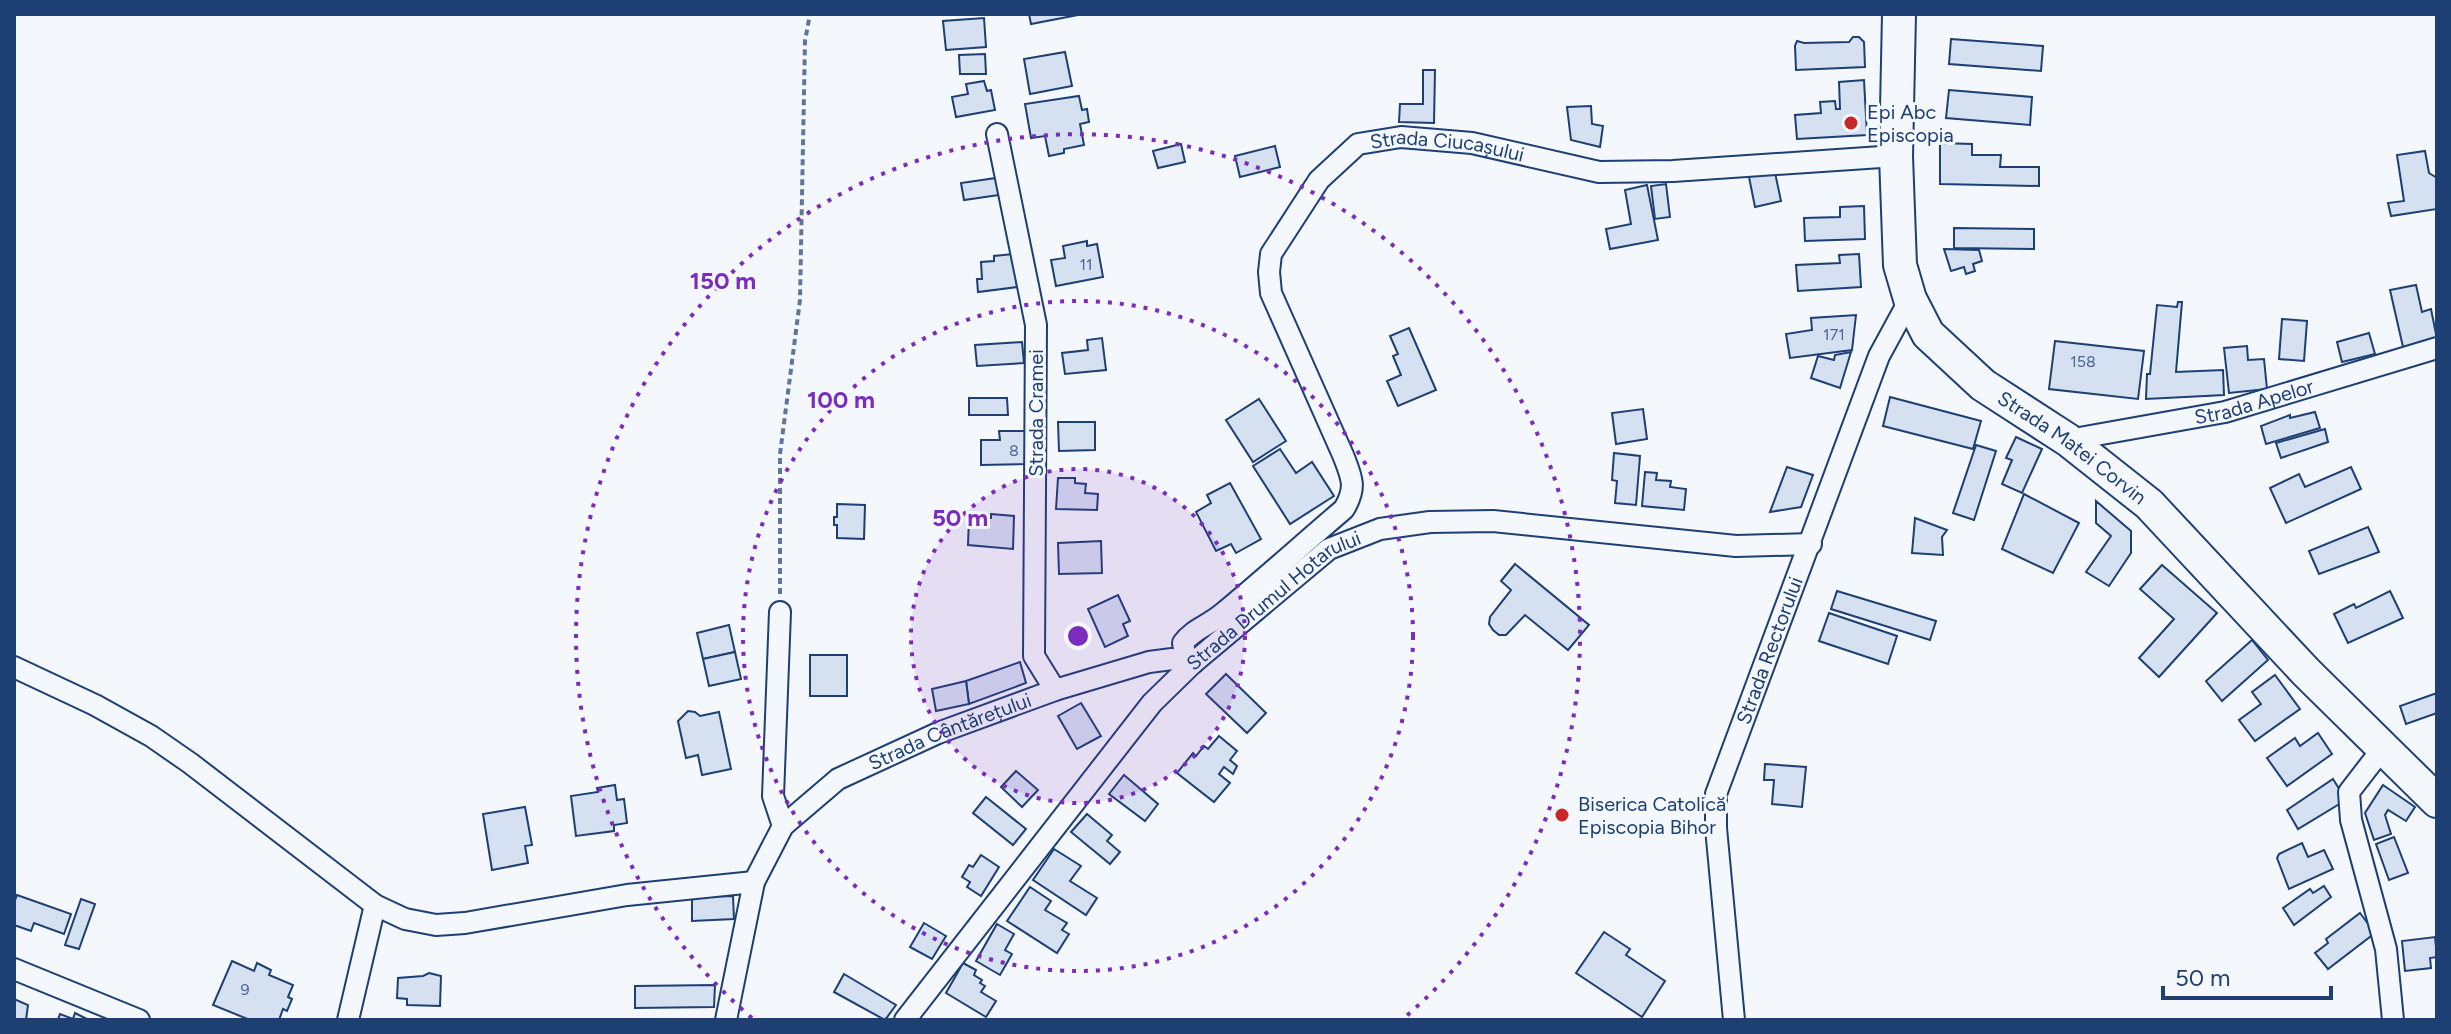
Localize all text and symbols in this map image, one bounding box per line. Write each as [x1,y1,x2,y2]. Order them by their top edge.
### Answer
place label: Epi Abc Episcopia [1867,100,1954,147]
marker: Epi Abc Episcopia [1842,114,1860,132]
street label: Strada Ciucașului [1368,125,1527,167]
house number: 11 [1079,255,1093,274]
text: 150 m [690,266,756,295]
house number: 171 [1823,325,1845,344]
street label: Strada Cramei [1024,349,1048,477]
house number: 158 [2070,352,2096,371]
street label: Strada Apelor [2193,374,2317,429]
text: 100 m [807,385,875,414]
street label: Strada Matei Corvin [1993,386,2151,509]
house number: 8 [1009,441,1019,460]
text: 50 m [932,503,988,532]
street label: Strada Drumul Hotarului [1182,526,1364,675]
street label: Strada Rectorului [1731,574,1808,727]
centre of rings [1064,622,1092,650]
street label: Strada Cântărețului [865,688,1035,775]
place label: Biserica Catolică Episcopia Bihor [1578,792,1726,839]
marker: Biserica Catolică Episcopia Bihor [1553,806,1571,824]
scale bar [2163,950,2331,1000]
text: 50 m [2175,963,2231,992]
house number: 9 [240,980,250,999]

